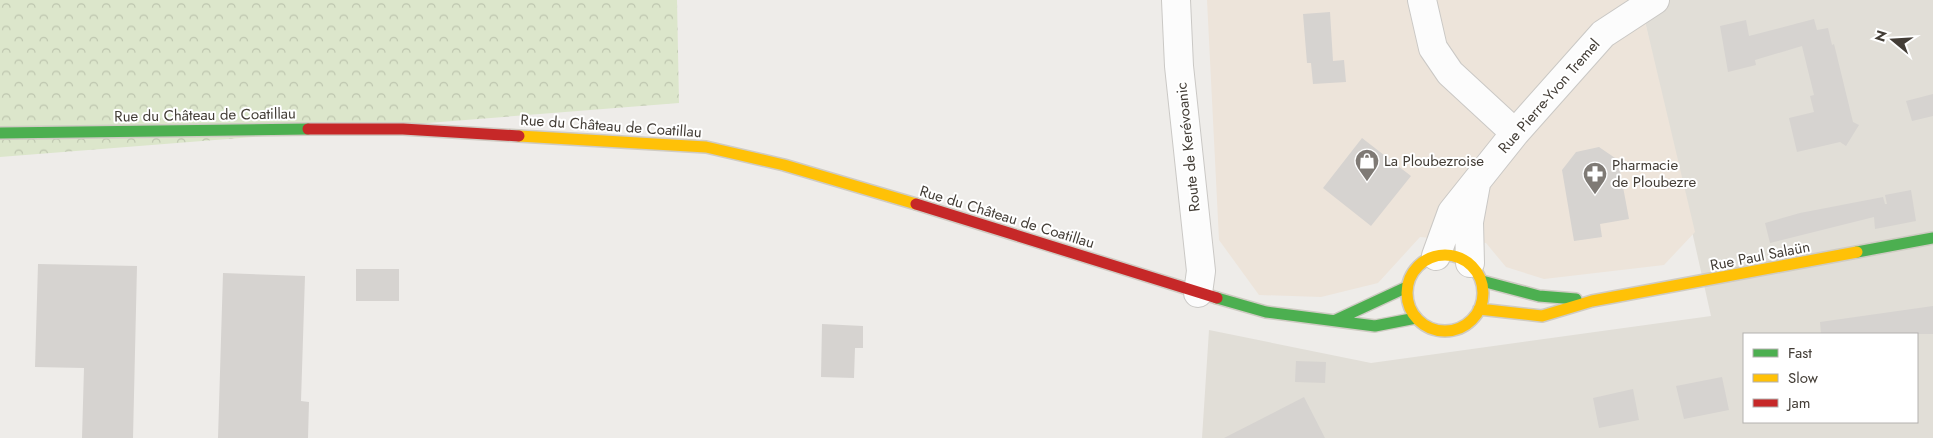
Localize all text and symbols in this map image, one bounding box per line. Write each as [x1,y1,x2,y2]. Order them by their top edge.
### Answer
north arrow [1868,15,1918,65]
text: N [1869,28,1892,44]
street label: Rue Pierre-Yvon Tremel [1493,34,1605,158]
street label: Route de Kerévoanic [1170,81,1206,213]
street label: Rue du Château de Coatillau [114,102,296,128]
street label: Rue du Château de Coatillau [520,109,702,143]
shop icon: La Ploubezroise [1354,148,1380,182]
place label: La Ploubezroise [1384,150,1484,172]
place label: Pharmacie de Ploubezre [1612,154,1696,193]
pharmacy icon: Pharmacie de Ploubezre [1582,161,1608,195]
street label: Rue du Château de Coatillau [917,180,1097,254]
street label: Rue Paul Salaün [1708,236,1812,276]
legend [1743,333,1918,423]
text: Fast [1788,342,1812,364]
text: Slow [1788,367,1819,389]
text: Jam [1786,392,1811,414]

